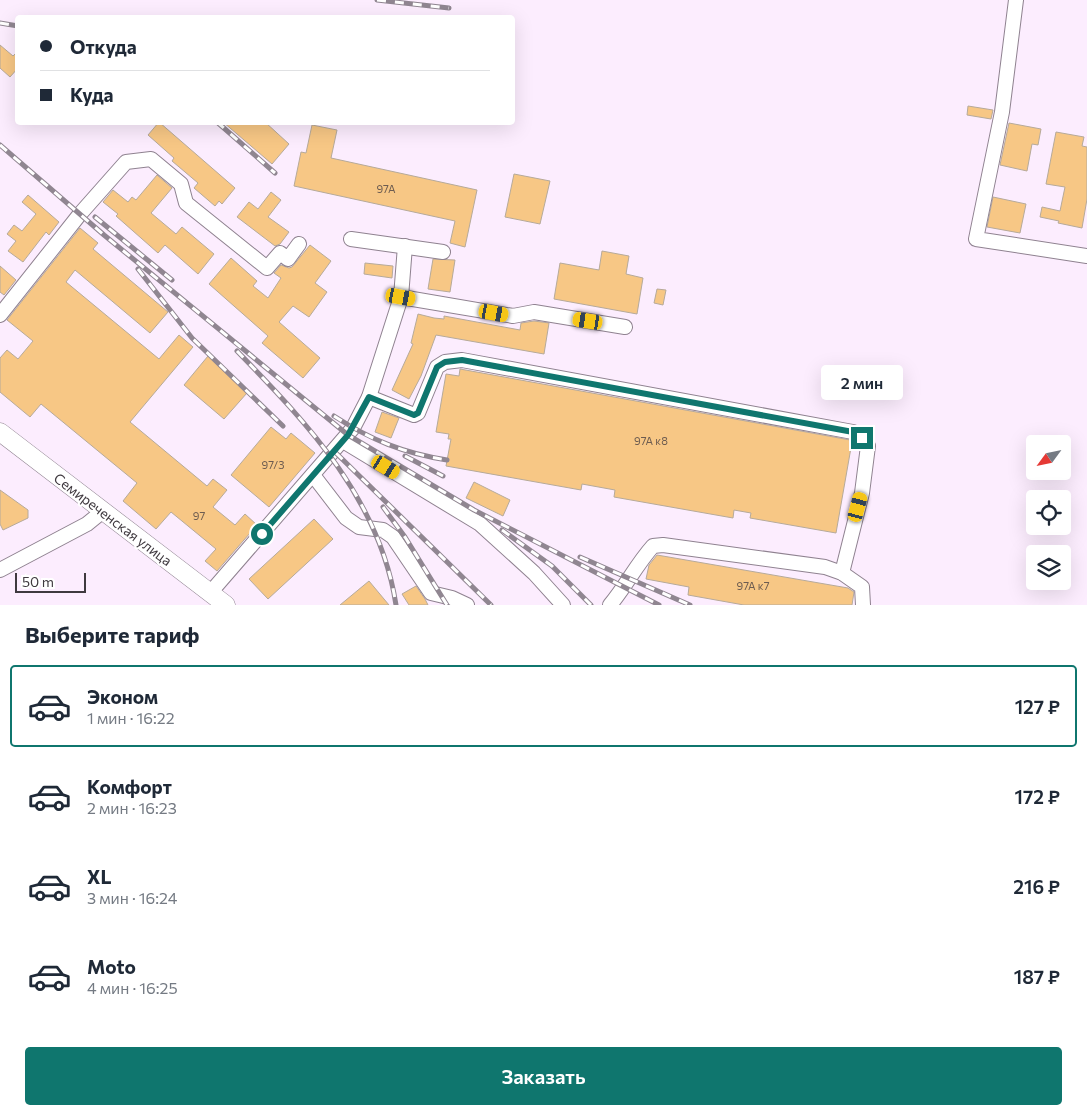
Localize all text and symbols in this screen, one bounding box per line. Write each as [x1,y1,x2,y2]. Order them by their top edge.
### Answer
text: Откуда [70,35,137,58]
text: Куда [70,83,114,106]
house number: 97А [376,182,396,195]
car [384,287,417,307]
car [477,303,510,323]
car [572,311,603,331]
callout: 2 мин [821,366,903,400]
text: 2 мин [841,373,883,392]
route end [851,427,873,449]
house number: 97А к8 [634,434,668,447]
north arrow [1026,435,1071,480]
map controls [1026,435,1071,590]
car [369,453,402,481]
house number: 97/3 [262,458,284,471]
street label: Семиреченская улица [51,469,175,569]
button: locate [1026,490,1071,535]
car [846,491,869,523]
house number: 97 [193,509,205,522]
route start [251,523,273,545]
button: layers [1026,545,1071,590]
scale bar [15,570,86,593]
text: 50 m [22,573,54,590]
house number: 97А к7 [737,579,770,592]
text: Выберите тариф [25,621,199,648]
icon: car [27,684,72,729]
text: Эконом [87,685,158,708]
text: 127 ₽ [1015,695,1060,718]
text: 1 мин · 16:22 [87,708,175,727]
icon: car [27,774,72,819]
text: Комфорт [87,775,172,798]
text: 172 ₽ [1015,785,1060,808]
text: 2 мин · 16:23 [87,798,177,817]
icon: car [27,864,72,909]
text: XL [87,865,112,888]
text: 216 ₽ [1013,875,1060,898]
text: 3 мин · 16:24 [87,888,177,907]
icon: car [27,954,72,999]
text: Moto [87,955,136,978]
text: 187 ₽ [1014,965,1060,988]
text: 4 мин · 16:25 [87,978,178,997]
button: Заказать [25,1047,1062,1105]

